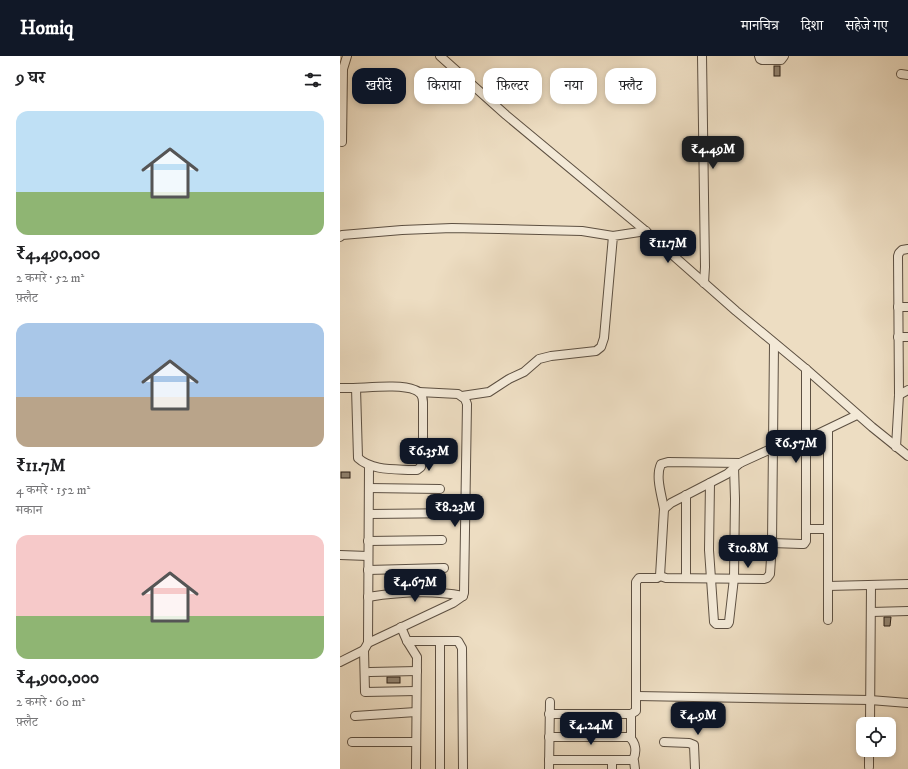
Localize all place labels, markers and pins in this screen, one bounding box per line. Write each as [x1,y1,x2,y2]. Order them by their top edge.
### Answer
pin: ₹4.49M [680,136,746,170]
pin: ₹11.7M [635,230,701,264]
pin: ₹6.57M [763,430,829,464]
pin: ₹6.35M [396,438,462,472]
pin: ₹8.23M [422,494,488,528]
pin: ₹10.8M [715,535,781,569]
pin: ₹4.67M [382,569,448,603]
pin: ₹4.9M [670,702,726,736]
pin: ₹4.24M [558,712,624,746]

